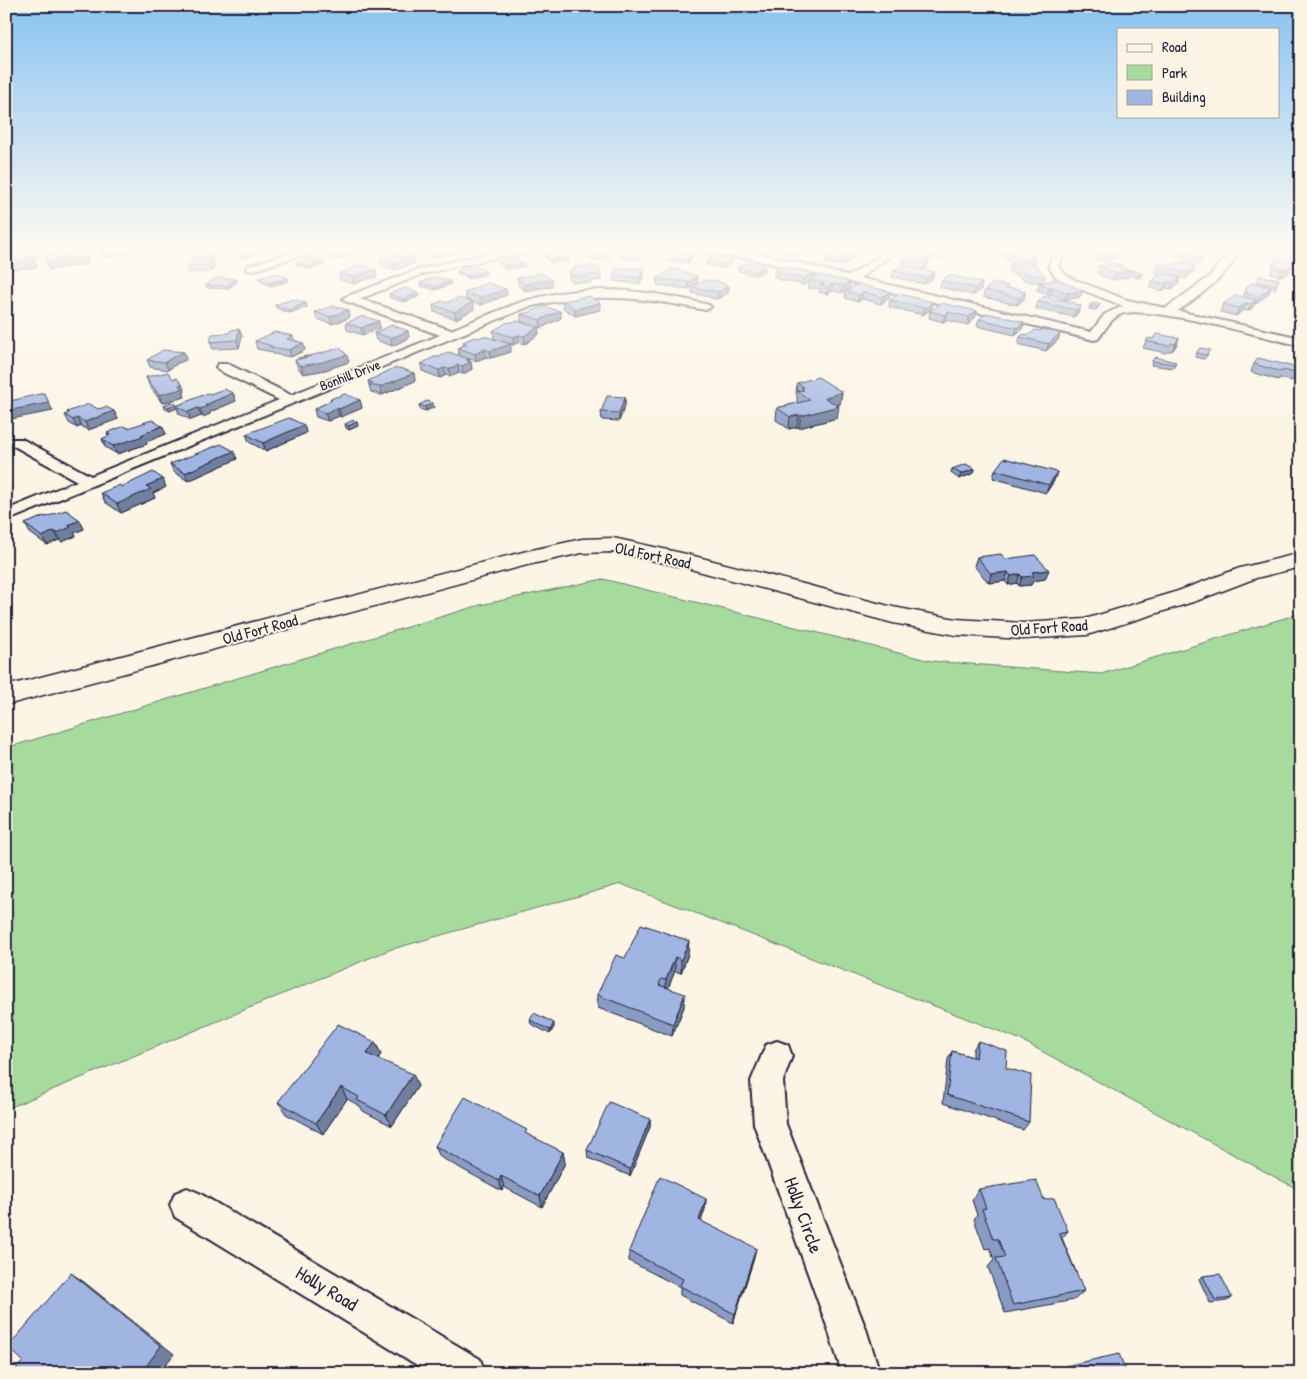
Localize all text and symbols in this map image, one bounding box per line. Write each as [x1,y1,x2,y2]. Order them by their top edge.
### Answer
legend [1117,28,1280,118]
text: Road [1162,36,1187,57]
text: Park [1162,62,1187,83]
text: Building [1162,86,1206,107]
street label: Bonhill Drive [317,354,383,395]
street label: Old Fort Road [613,536,693,574]
street label: Old Fort Road [220,608,300,650]
street label: Old Fort Road [1010,613,1088,641]
street label: Holly Circle [778,1173,830,1257]
street label: Holly Road [291,1259,363,1317]

